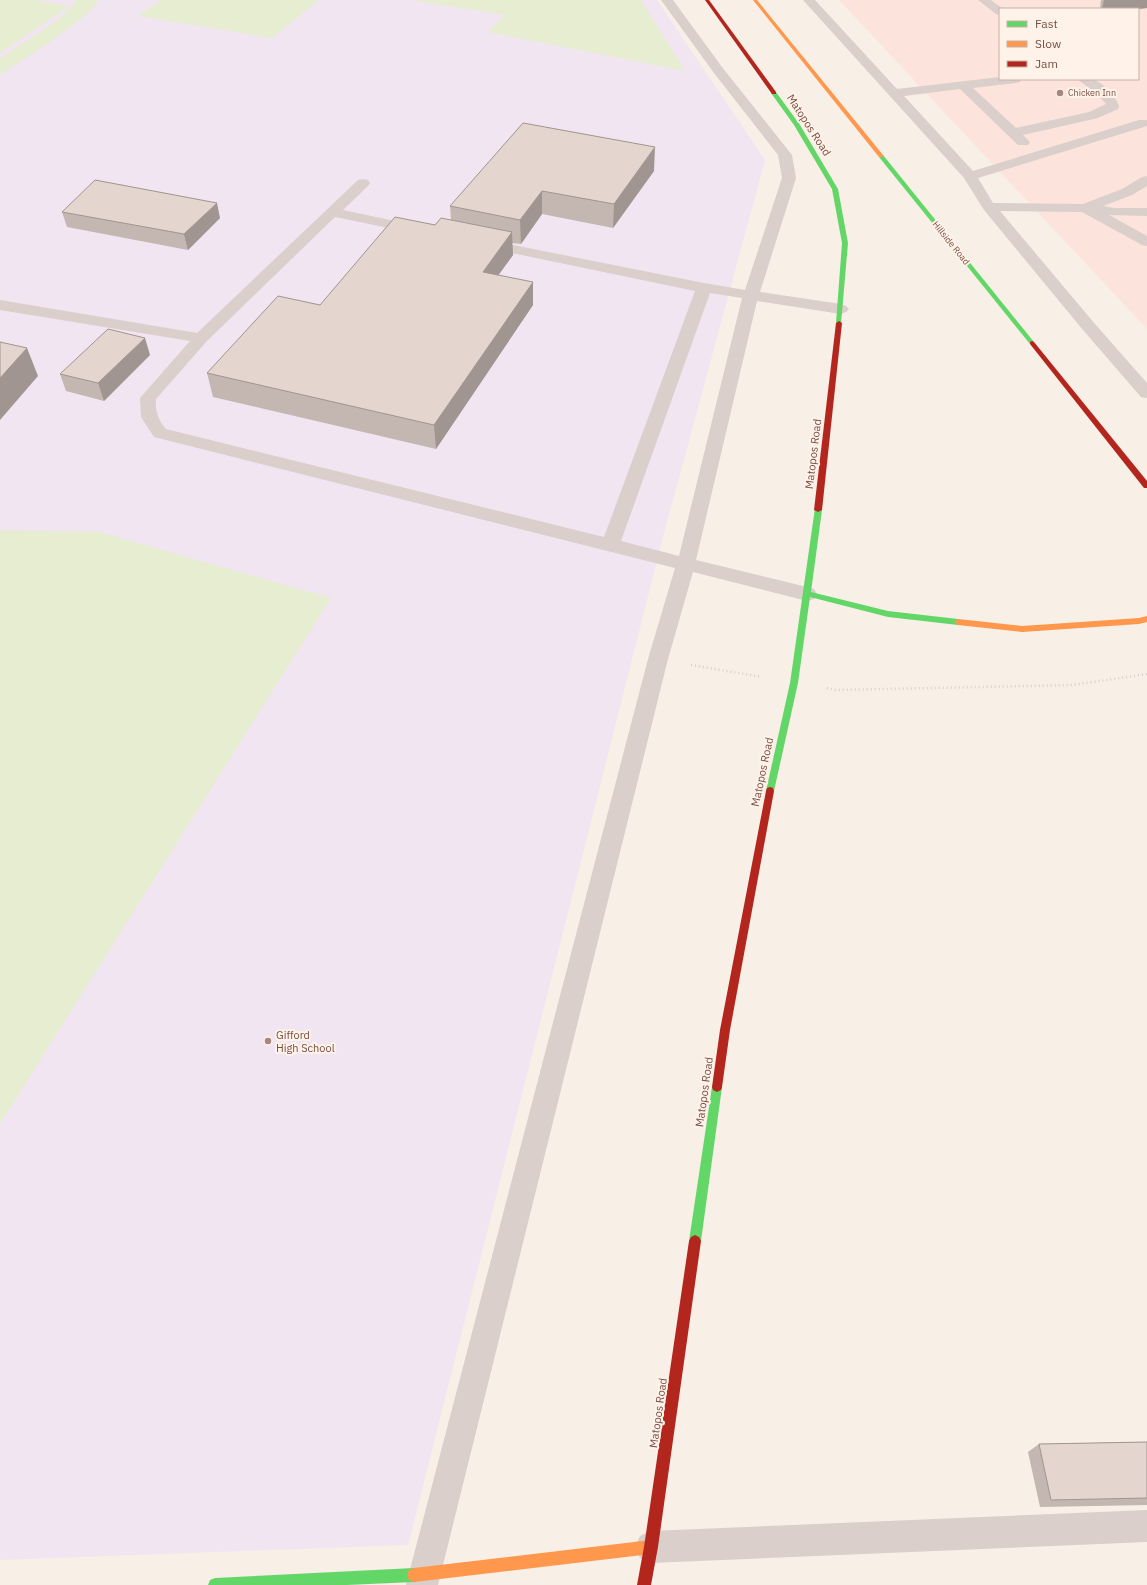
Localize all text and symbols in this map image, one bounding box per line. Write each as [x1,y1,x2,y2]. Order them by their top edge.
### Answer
legend [999,8,1139,80]
text: Fast [1035,16,1058,31]
text: Slow [1035,36,1061,51]
text: Jam [1035,56,1058,71]
place label: Chicken Inn [1068,87,1116,98]
marker: Chicken Inn [1055,88,1065,98]
street label: Matopos Road [784,92,834,158]
street label: Hillside Road [930,219,972,267]
street label: Matopos Road [802,418,824,490]
street label: Matopos Road [748,736,776,808]
place label: Gifford High School [276,1028,335,1055]
marker: Gifford High School [263,1036,273,1046]
street label: Matopos Road [692,1056,716,1128]
street label: Matopos Road [646,1377,670,1449]

